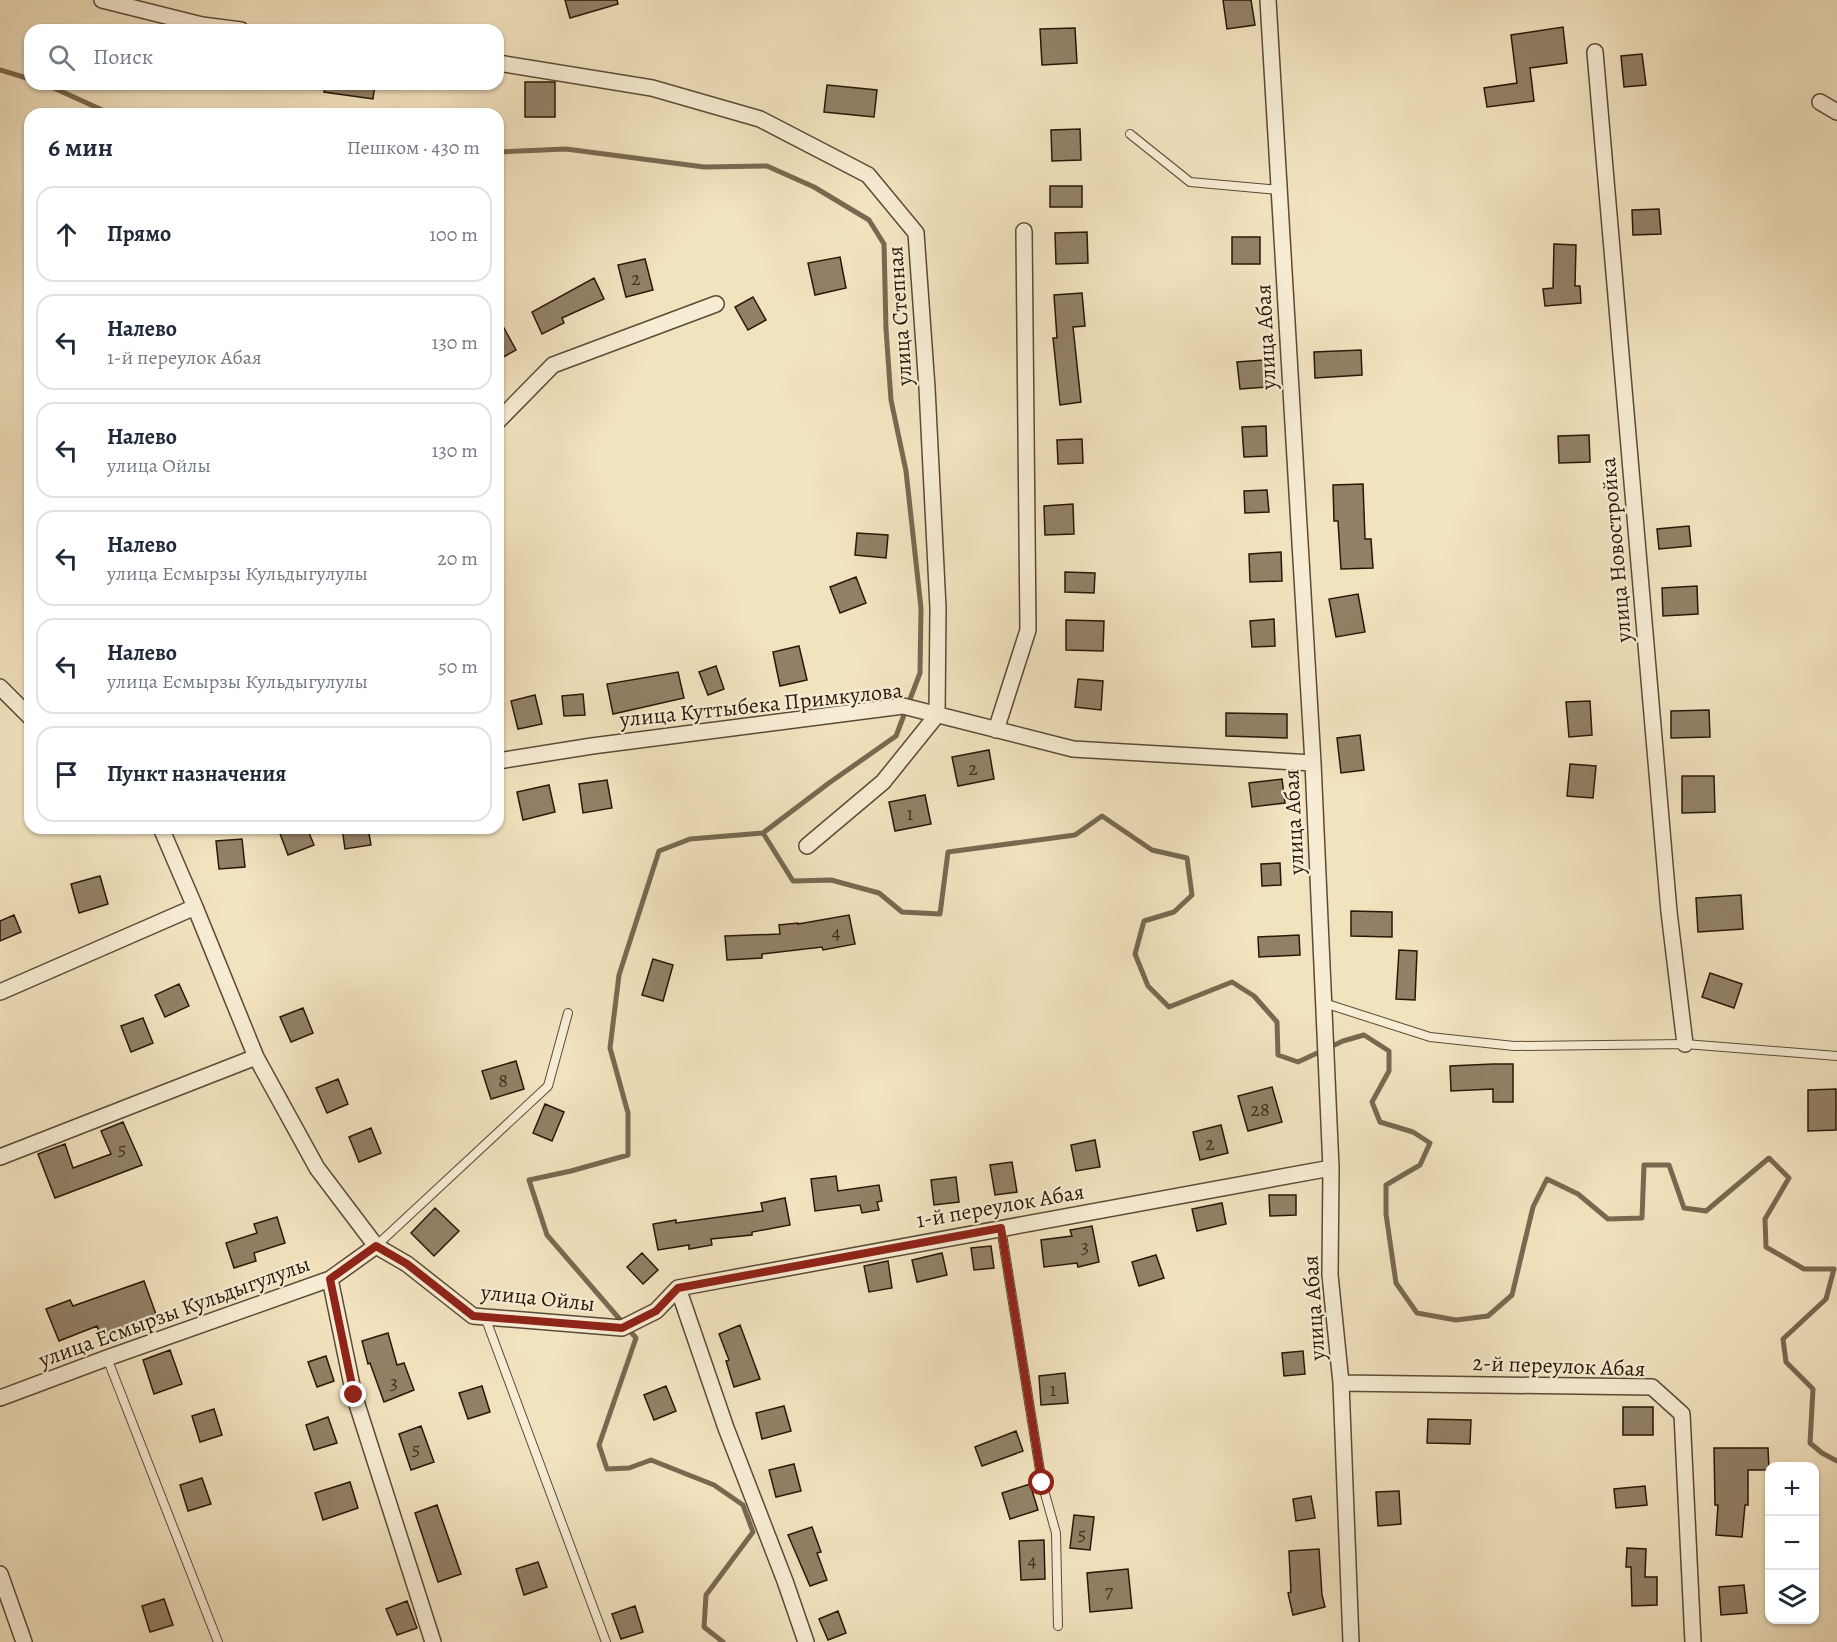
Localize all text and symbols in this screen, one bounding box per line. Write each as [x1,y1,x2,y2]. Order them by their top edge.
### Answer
search box [24,24,504,90]
icon: search [45,41,78,74]
text: Поиск [93,42,153,72]
text: 6 мин [48,130,113,165]
text: Пешком · 430 m [347,134,480,161]
icon: ahead [50,218,83,251]
text: Прямо [107,219,171,249]
text: 100 m [429,221,478,248]
street label: улица Степная [880,245,920,388]
house number: 2 [631,265,641,292]
street label: улица Абая [1248,284,1284,391]
text: Налево [107,314,177,344]
icon: left [50,326,83,359]
text: 130 m [432,329,478,356]
text: 1-й переулок Абая [107,344,262,371]
text: Налево [107,422,177,452]
icon: left [50,434,83,467]
text: 130 m [432,437,478,464]
text: улица Ойлы [107,452,211,479]
street label: улица Новостройка [1593,455,1639,645]
text: Налево [107,530,177,560]
icon: left [50,542,83,575]
text: 20 m [437,545,478,572]
text: улица Есмырзы Кульдыгулулы [107,560,368,587]
text: Налево [107,638,177,668]
icon: left [50,650,83,683]
text: 50 m [438,653,478,680]
text: улица Есмырзы Кульдыгулулы [107,668,368,695]
street label: улица Куттыбека Примкулова [617,675,905,735]
house number: 2 [968,755,978,782]
icon: arrive [50,758,83,791]
text: Пункт назначения [107,759,286,789]
street label: улица Абая [1276,769,1312,876]
house number: 1 [907,800,914,827]
house number: 4 [831,919,841,946]
house number: 8 [498,1067,508,1094]
house number: 28 [1250,1096,1270,1123]
house number: 2 [1205,1130,1215,1157]
house number: 5 [118,1135,126,1162]
street label: 1-й переулок Абая [914,1176,1087,1236]
house number: 3 [1081,1233,1089,1260]
street label: улица Есмырзы Кульдыгулулы [33,1249,314,1375]
street label: улица Абая [1295,1254,1333,1363]
street label: улица Ойлы [479,1277,596,1319]
street label: 2-й переулок Абая [1472,1348,1646,1384]
house number: 3 [390,1369,398,1396]
house number: 1 [1050,1376,1057,1403]
route end [340,1381,366,1407]
house number: 5 [412,1435,420,1462]
map controls [1765,1462,1819,1624]
button: + [1765,1462,1819,1516]
route start [1028,1469,1054,1495]
button: − [1765,1516,1819,1570]
house number: 5 [1078,1520,1086,1547]
house number: 4 [1027,1547,1037,1574]
button: layers [1765,1570,1819,1624]
house number: 7 [1105,1577,1114,1604]

